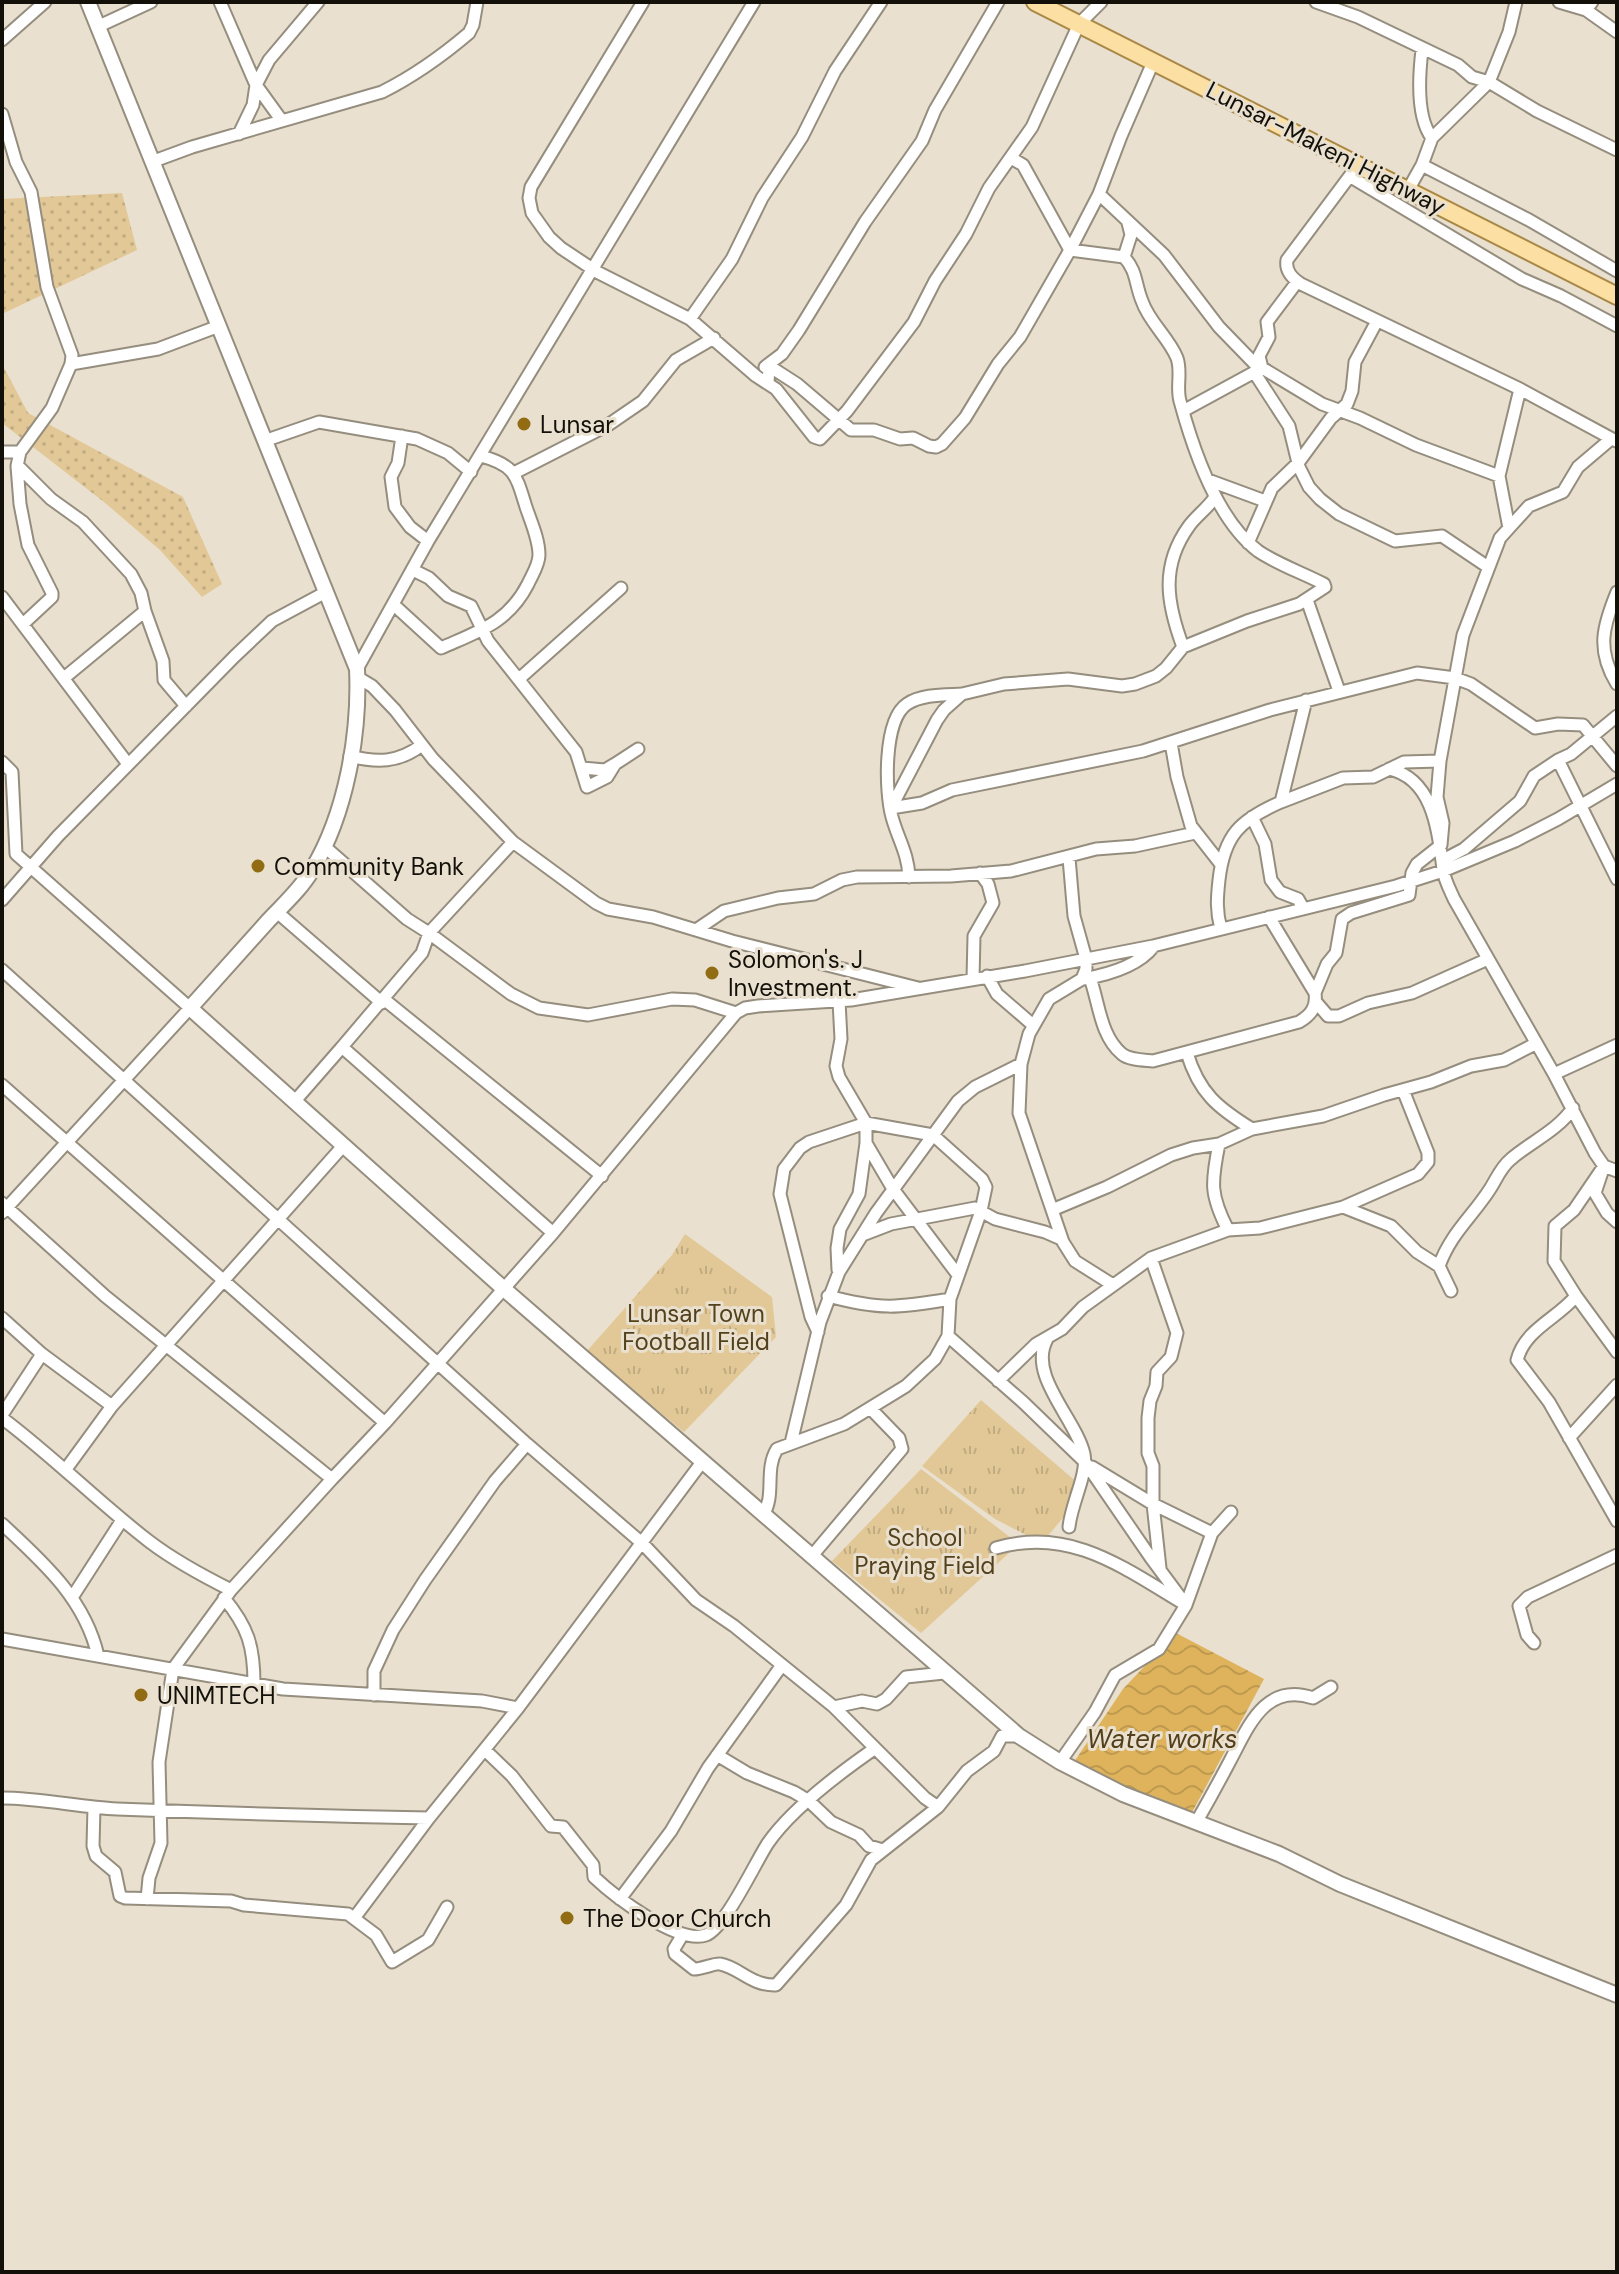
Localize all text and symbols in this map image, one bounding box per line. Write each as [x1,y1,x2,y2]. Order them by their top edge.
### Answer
street label: Lunsar-Makeni Highway [1201,74,1451,222]
place label: Lunsar [540,409,614,440]
marker: Lunsar [515,415,533,433]
place label: Community Bank [274,851,464,882]
marker: Community Bank [249,857,267,875]
place label: Solomon's. J Investment. [728,944,863,1003]
marker: Solomon's. J Investment. [703,964,721,982]
park label: Lunsar Town Football Field [622,1298,770,1357]
park label: School Praying Field [855,1522,995,1581]
place label: UNIMTECH [157,1680,276,1711]
marker: UNIMTECH [132,1686,150,1704]
water label: Water works [1087,1722,1237,1756]
place label: The Door Church [583,1903,771,1934]
marker: The Door Church [558,1909,576,1927]

